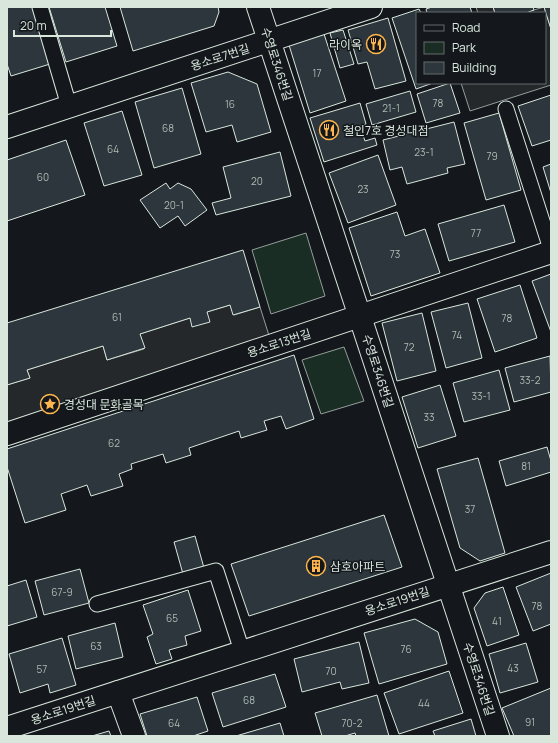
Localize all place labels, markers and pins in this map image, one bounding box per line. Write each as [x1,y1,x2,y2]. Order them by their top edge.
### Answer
restaurant icon: 라이옥 [365,33,387,55]
place label: 라이옥 [329,36,362,53]
restaurant icon: 철인7호 경성대점 [318,119,340,141]
place label: 철인7호 경성대점 [343,122,429,139]
place icon: 경성대 문화골목 [39,393,61,415]
place label: 경성대 문화골목 [64,396,144,413]
building icon: 삼호아파트 [305,555,327,577]
place label: 삼호아파트 [330,558,385,575]

